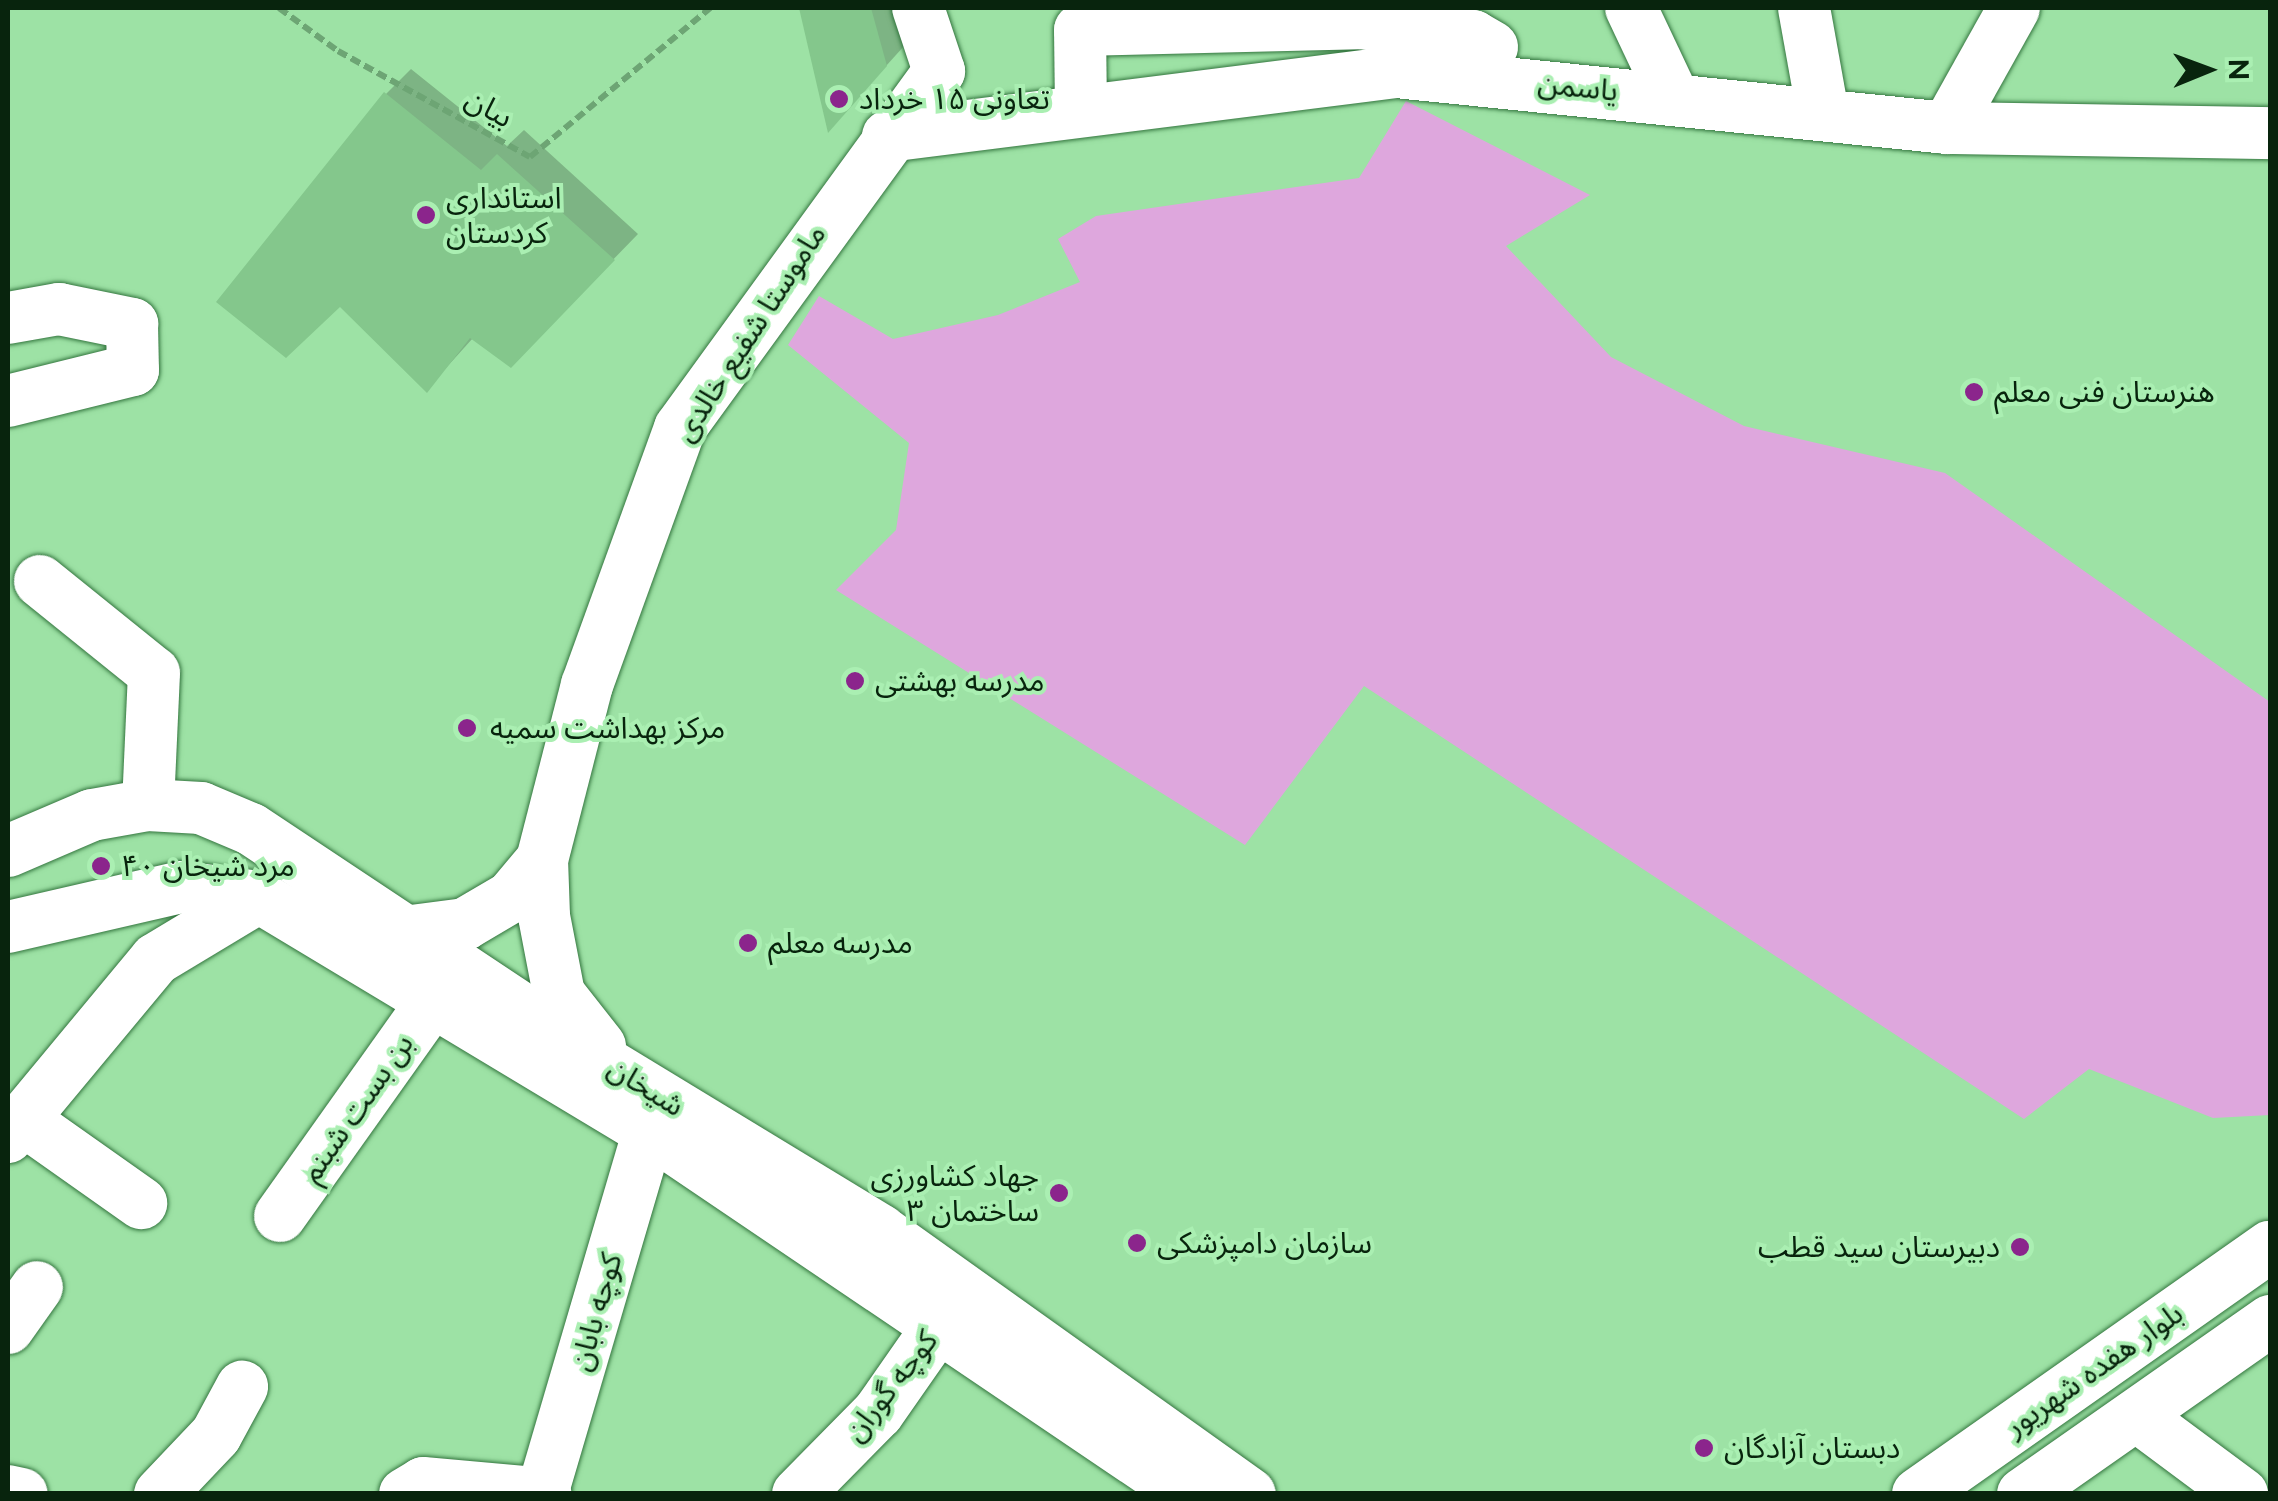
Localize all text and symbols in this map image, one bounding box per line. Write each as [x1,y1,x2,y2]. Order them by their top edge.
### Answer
north arrow [2158,20,2258,120]
text: N [2222,58,2255,80]
street label: یاسمن [1536,65,1620,109]
street label: بیان [459,80,519,136]
place label: تعاونی ۱۵ خرداد [859,81,1050,117]
marker: تعاونی ۱۵ خرداد [828,88,850,110]
place label: استانداری کردستان [446,180,562,250]
marker: استانداری کردستان [415,204,437,226]
street label: ماموستا شفیع خالدی [666,218,834,448]
place label: هنرستان فنی معلم [1994,374,2215,410]
marker: هنرستان فنی معلم [1963,381,1985,403]
place label: مدرسه بهشتی [875,663,1045,699]
marker: مدرسه بهشتی [844,670,866,692]
place label: مرکز بهداشت سمیه [490,710,725,746]
marker: مرکز بهداشت سمیه [454,715,480,741]
place label: ۴۰ مرد شیخان [121,848,295,884]
marker: ۴۰ مرد شیخان [90,855,112,877]
place label: مدرسه معلم [768,925,913,961]
marker: مدرسه معلم [737,932,759,954]
street label: بن بست شبنم [293,1027,421,1189]
street label: شیخان [601,1050,691,1124]
place label: جهاد کشاورزی ساختمان ۳ [871,1158,1039,1228]
marker: جهاد کشاورزی ساختمان ۳ [1048,1182,1070,1204]
place label: سازمان دامپزشکی [1157,1225,1372,1261]
place label: دبیرستان سید قطب [1758,1229,2000,1265]
marker: سازمان دامپزشکی [1126,1232,1148,1254]
marker: دبیرستان سید قطب [2009,1236,2031,1258]
street label: کوچه بابان [562,1249,630,1375]
street label: بلوار هفده شهریور [1998,1295,2190,1445]
street label: کوچه گوران [837,1323,945,1449]
place label: دبستان آزادگان [1724,1430,1900,1466]
marker: دبستان آزادگان [1693,1437,1715,1459]

